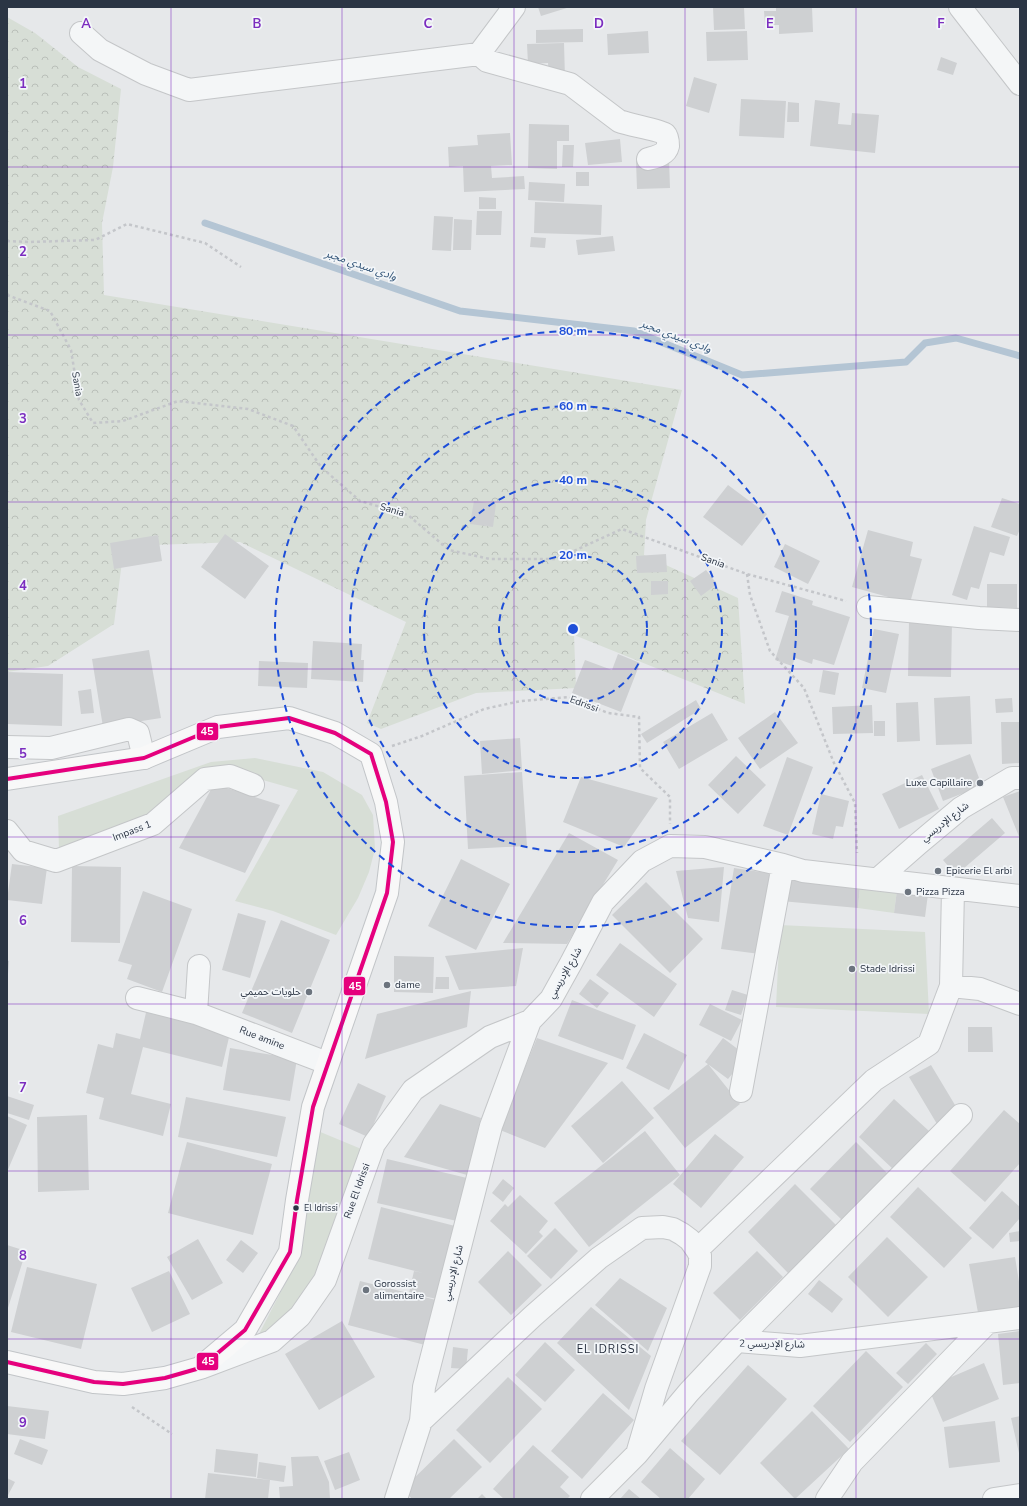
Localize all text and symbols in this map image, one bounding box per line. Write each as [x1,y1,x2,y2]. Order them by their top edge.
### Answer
text: A [81,15,91,33]
text: B [253,15,262,33]
text: C [424,15,433,33]
text: D [594,15,604,33]
text: E [766,15,774,33]
text: F [937,15,945,33]
text: 1 [19,75,27,93]
text: 2 [19,243,27,261]
water label: وادي سيدي مجبر [322,245,399,286]
water label: وادي سيدي مجبر [637,315,714,358]
text: 80 m [559,323,587,339]
street label: Sania [68,371,86,397]
text: 60 m [559,398,587,414]
text: 3 [19,410,27,428]
text: 40 m [559,472,587,488]
street label: Sania [378,500,406,520]
text: 20 m [559,547,587,563]
street label: Sania [699,550,727,572]
text: 4 [19,577,27,595]
centre of rings [566,622,580,636]
street label: Edrissi [568,692,600,716]
line badge: 45 [196,722,219,741]
text: 45 [200,724,214,739]
text: 5 [19,745,27,763]
place label: Luxe Capillaire [906,776,972,790]
marker: Luxe Capillaire [975,778,985,788]
street label: شارع الإدريسي [918,799,972,845]
street label: Impass 1 [111,817,153,845]
place label: Epicerie El arbi [946,864,1012,878]
marker: Epicerie El arbi [933,866,943,876]
place label: Pizza Pizza [916,885,965,899]
marker: Pizza Pizza [903,887,913,897]
text: 6 [19,912,27,930]
street label: شارع الإدريسي [545,945,586,1001]
place label: Stade Idrissi [860,962,915,976]
marker: Stade Idrissi [847,964,857,974]
line badge: 45 [343,976,366,996]
place label: dame [395,978,420,992]
text: 45 [348,979,362,994]
marker: dame [382,980,392,990]
place label: حلويات حميمي [240,985,301,999]
marker: حلويات حميمي [304,987,314,997]
street label: Rue amine [237,1023,287,1053]
text: 7 [19,1079,27,1097]
street label: Rue El Idrissi [341,1161,373,1221]
place label: El Idrissi [304,1202,338,1214]
marker: El Idrissi [291,1203,301,1213]
street label: شارع الإدريسي [439,1243,467,1303]
text: 8 [19,1247,27,1265]
place label: Gorossist alimentaire [374,1277,424,1303]
marker: Gorossist alimentaire [361,1285,371,1295]
street label: شارع الإدريسي 2 [739,1336,805,1352]
district label: EL IDRISSI [577,1342,639,1357]
line badge: 45 [196,1352,219,1371]
text: 45 [201,1354,215,1369]
text: 9 [19,1414,27,1432]

